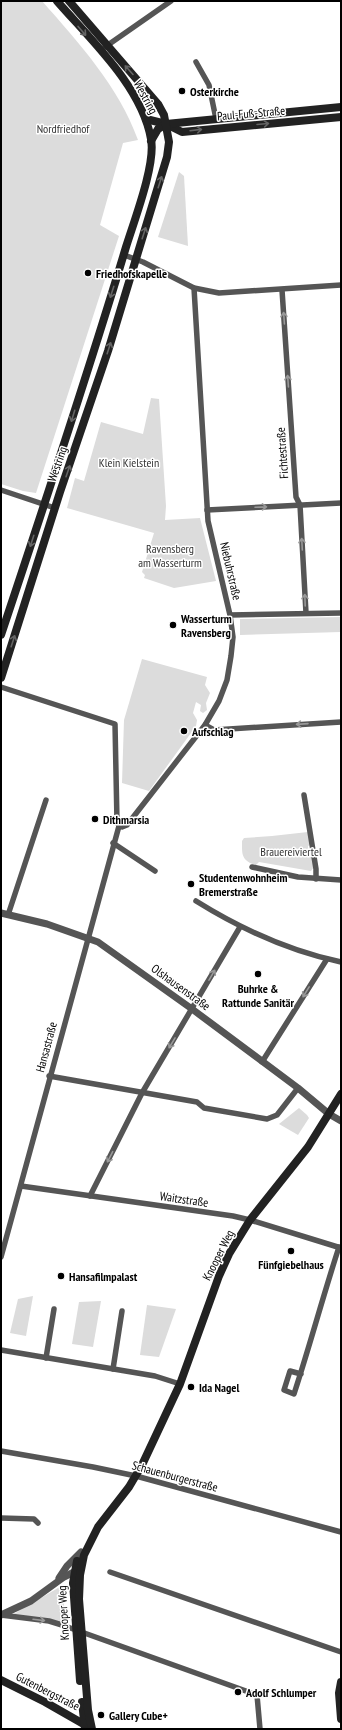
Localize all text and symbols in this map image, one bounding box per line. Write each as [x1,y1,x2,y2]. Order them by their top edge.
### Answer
one-way arrow [78,25,87,36]
one-way arrow [124,64,133,75]
street label: Westring [131,77,161,117]
place label: Osterkirche [190,84,239,99]
marker: Osterkirche [177,86,187,96]
street label: Paul-Fuß-Straße [216,103,286,123]
one-way arrow [256,120,269,127]
park label: Nordfriedhof [37,121,90,136]
one-way arrow [189,126,202,134]
one-way arrow [157,175,164,188]
one-way arrow [140,227,148,239]
place label: Friedhofskapelle [96,266,167,281]
marker: Friedhofskapelle [83,268,93,278]
one-way arrow [108,286,115,299]
one-way arrow [280,312,287,325]
one-way arrow [106,342,113,355]
one-way arrow [285,375,292,388]
one-way arrow [69,409,76,422]
street label: Fichtestraße [273,427,291,479]
street label: Westring [44,444,70,484]
park label: Klein Kielstein [99,455,159,470]
one-way arrow [64,465,72,477]
one-way arrow [254,503,267,511]
one-way arrow [27,535,35,547]
one-way arrow [299,538,306,551]
street label: Niebuhrstraße [217,540,245,602]
park label: Ravensberg am Wasserturm [138,541,202,570]
one-way arrow [301,594,309,607]
place label: Wasserturm Ravensberg [180,611,232,640]
marker: Wasserturm Ravensberg [168,620,178,630]
one-way arrow [10,634,17,647]
one-way arrow [296,720,309,728]
place label: Aufschlag [191,724,234,739]
marker: Aufschlag [179,726,189,736]
place label: Dithmarsia [103,812,149,827]
marker: Dithmarsia [90,814,100,824]
park label: Brauereiviertel [260,844,322,859]
place label: Studentenwohnheim Bremerstraße [199,870,287,899]
marker: Studentenwohnheim Bremerstraße [186,879,196,889]
street label: Olshausenstraße [149,961,213,1013]
marker: Buhrke & Rattunde Sanitär [253,969,263,979]
one-way arrow [208,970,216,982]
place label: Buhrke & Rattunde Sanitär [222,981,294,1010]
one-way arrow [302,986,310,997]
street label: Hansastraße [32,1020,60,1074]
one-way arrow [167,1037,175,1049]
one-way arrow [106,1150,113,1162]
street label: Waitzstraße [159,1188,209,1210]
street label: Knooper Weg [199,1227,237,1283]
marker: Fünfgiebelhaus [286,1246,296,1256]
place label: Fünfgiebelhaus [258,1257,324,1272]
place label: Hansafilmpalast [69,1269,138,1284]
marker: Hansafilmpalast [56,1271,66,1281]
place label: Ida Nagel [199,1380,240,1395]
marker: Ida Nagel [186,1382,196,1392]
street label: Schauenburgerstraße [130,1457,220,1495]
street label: Knooper Weg [54,1585,72,1641]
one-way arrow [32,1616,45,1624]
street label: Gutenbergstraße [14,1669,82,1713]
place label: Adolf Schlumper [245,1685,317,1700]
marker: Adolf Schlumper [233,1687,243,1697]
place label: Gallery Cube+ [109,1708,168,1723]
marker: Gallery Cube+ [96,1710,106,1720]

